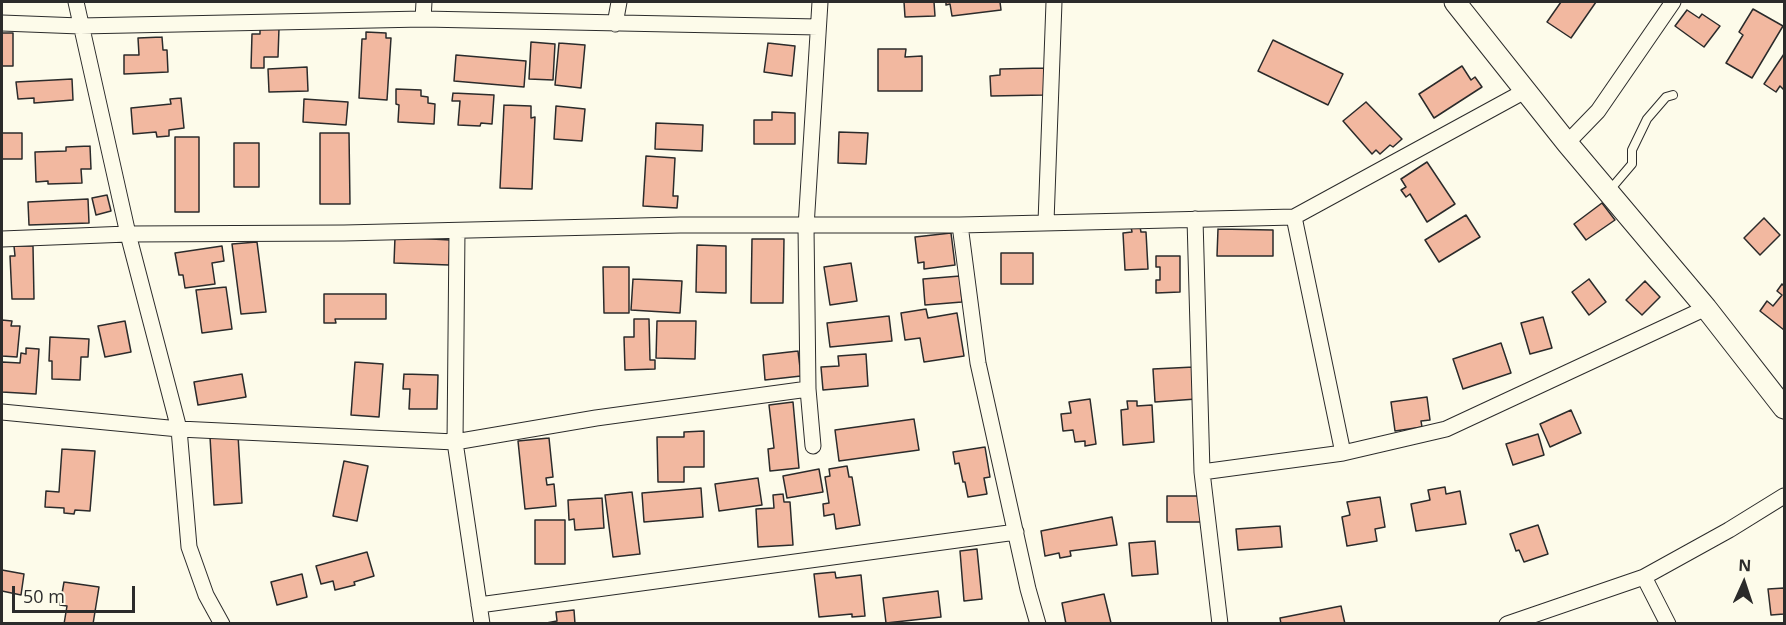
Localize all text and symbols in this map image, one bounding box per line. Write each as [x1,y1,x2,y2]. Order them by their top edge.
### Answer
north arrow [1714,553,1774,613]
text: N [1738,554,1752,576]
scale bar [15,574,138,612]
text: 50 m [23,584,65,608]

